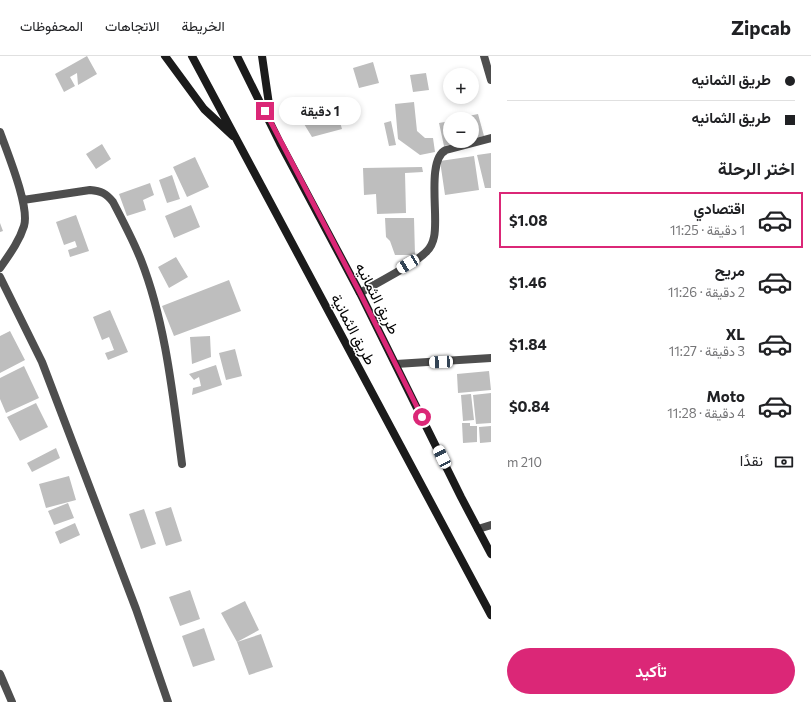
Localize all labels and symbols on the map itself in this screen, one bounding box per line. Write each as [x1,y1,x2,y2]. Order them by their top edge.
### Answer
callout: 1 دقيقة [279,97,361,125]
route end [256,102,274,120]
car [395,253,421,275]
street label: طريق الثمانيه [351,259,404,338]
street label: طريق الثمانية [326,290,380,369]
car [429,355,453,369]
route start [413,408,431,426]
car [431,444,453,470]

